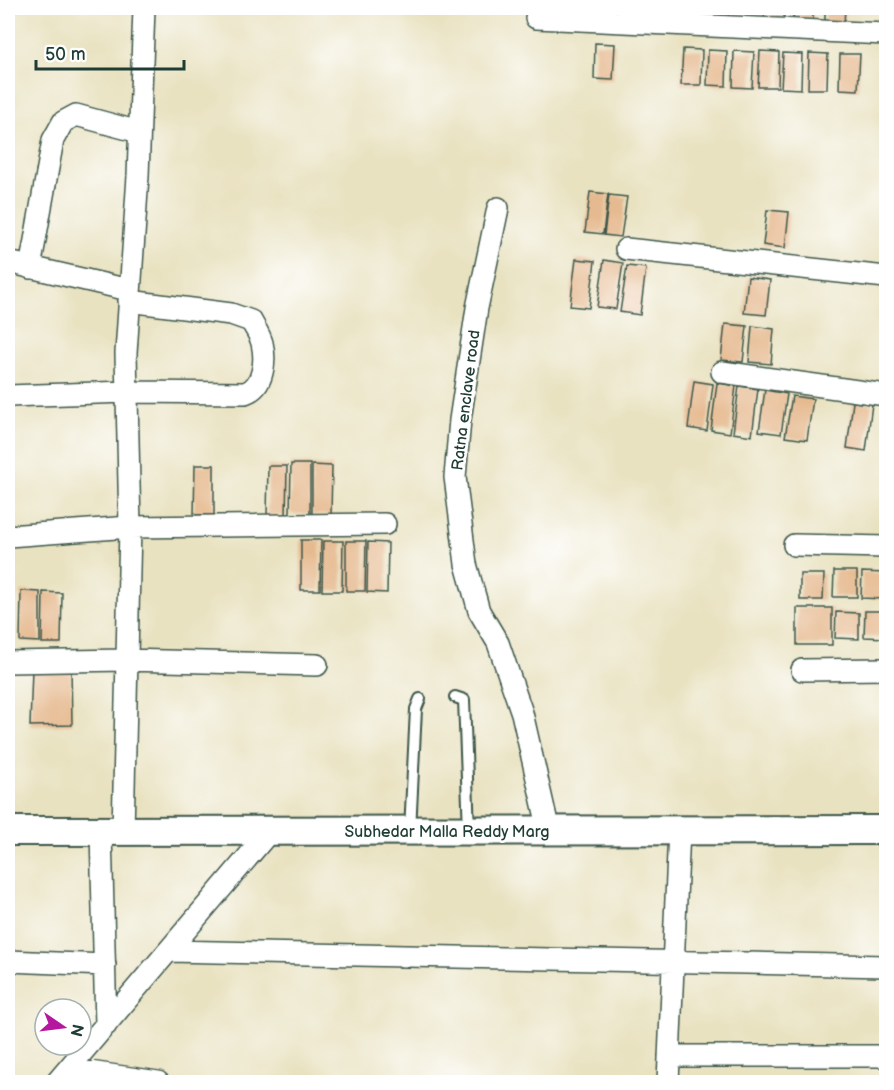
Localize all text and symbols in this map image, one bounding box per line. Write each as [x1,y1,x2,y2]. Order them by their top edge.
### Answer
scale bar [36,33,184,71]
text: 50 m [45,44,86,65]
street label: Ratna enclave road [448,329,485,472]
street label: Subhedar Malla Reddy Marg [345,823,549,842]
north arrow [33,997,93,1057]
text: N [65,1022,87,1038]

